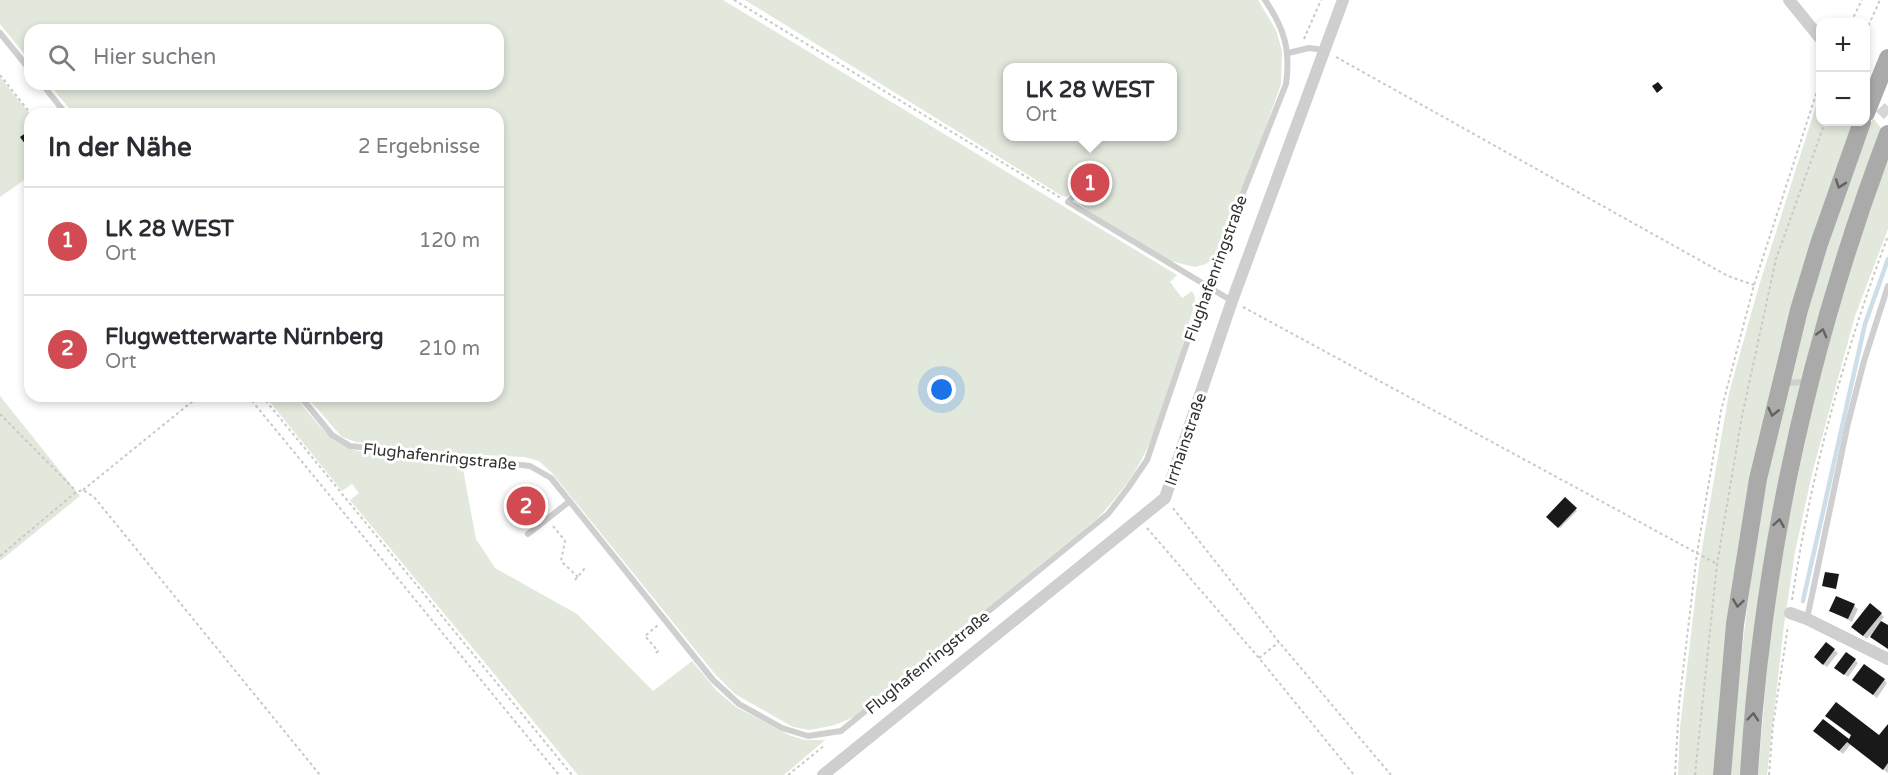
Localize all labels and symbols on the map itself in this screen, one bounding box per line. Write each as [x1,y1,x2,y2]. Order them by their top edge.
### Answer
pin: 1 [1070,160,1110,206]
one-way arrow [1834,179,1847,189]
street label: Flughafenringstraße [1180,193,1252,344]
one-way arrow [1815,328,1827,339]
your location [927,375,956,404]
street label: Irrhainstraße [1161,390,1211,488]
one-way arrow [1768,406,1781,416]
street label: Flughafenringstraße [362,439,518,475]
pin: 2 [506,484,546,528]
one-way arrow [1772,519,1784,528]
one-way arrow [1732,599,1744,608]
street label: Flughafenringstraße [861,607,994,719]
one-way arrow [1746,712,1759,721]

